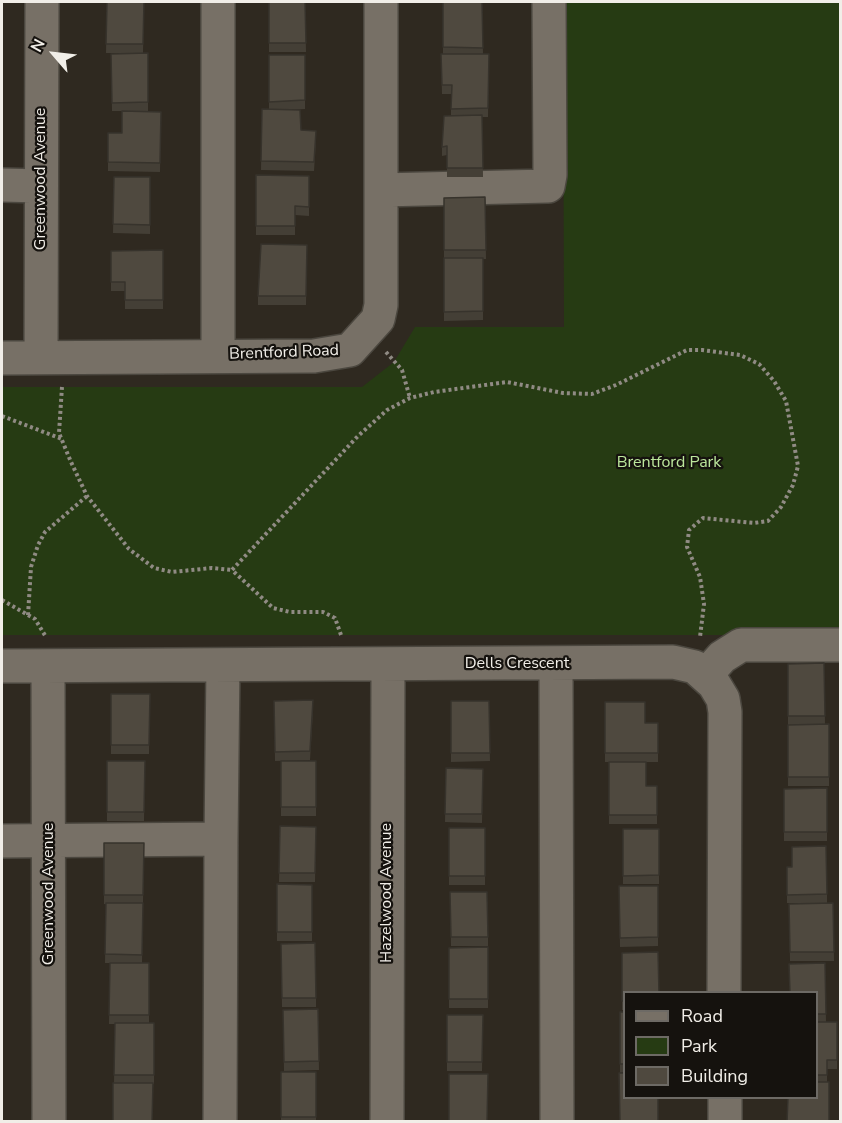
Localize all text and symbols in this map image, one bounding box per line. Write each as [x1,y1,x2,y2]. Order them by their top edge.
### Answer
north arrow [24,24,84,84]
text: N [26,35,51,56]
street label: Greenwood Avenue [31,108,51,250]
street label: Brentford Road [229,341,339,365]
park label: Brentford Park [617,453,721,473]
street label: Dells Crescent [465,654,569,674]
street label: Greenwood Avenue [39,823,59,965]
street label: Hazelwood Avenue [377,823,397,963]
legend [623,991,818,1099]
text: Road [681,1004,723,1028]
text: Park [681,1034,717,1058]
text: Building [681,1064,748,1088]

